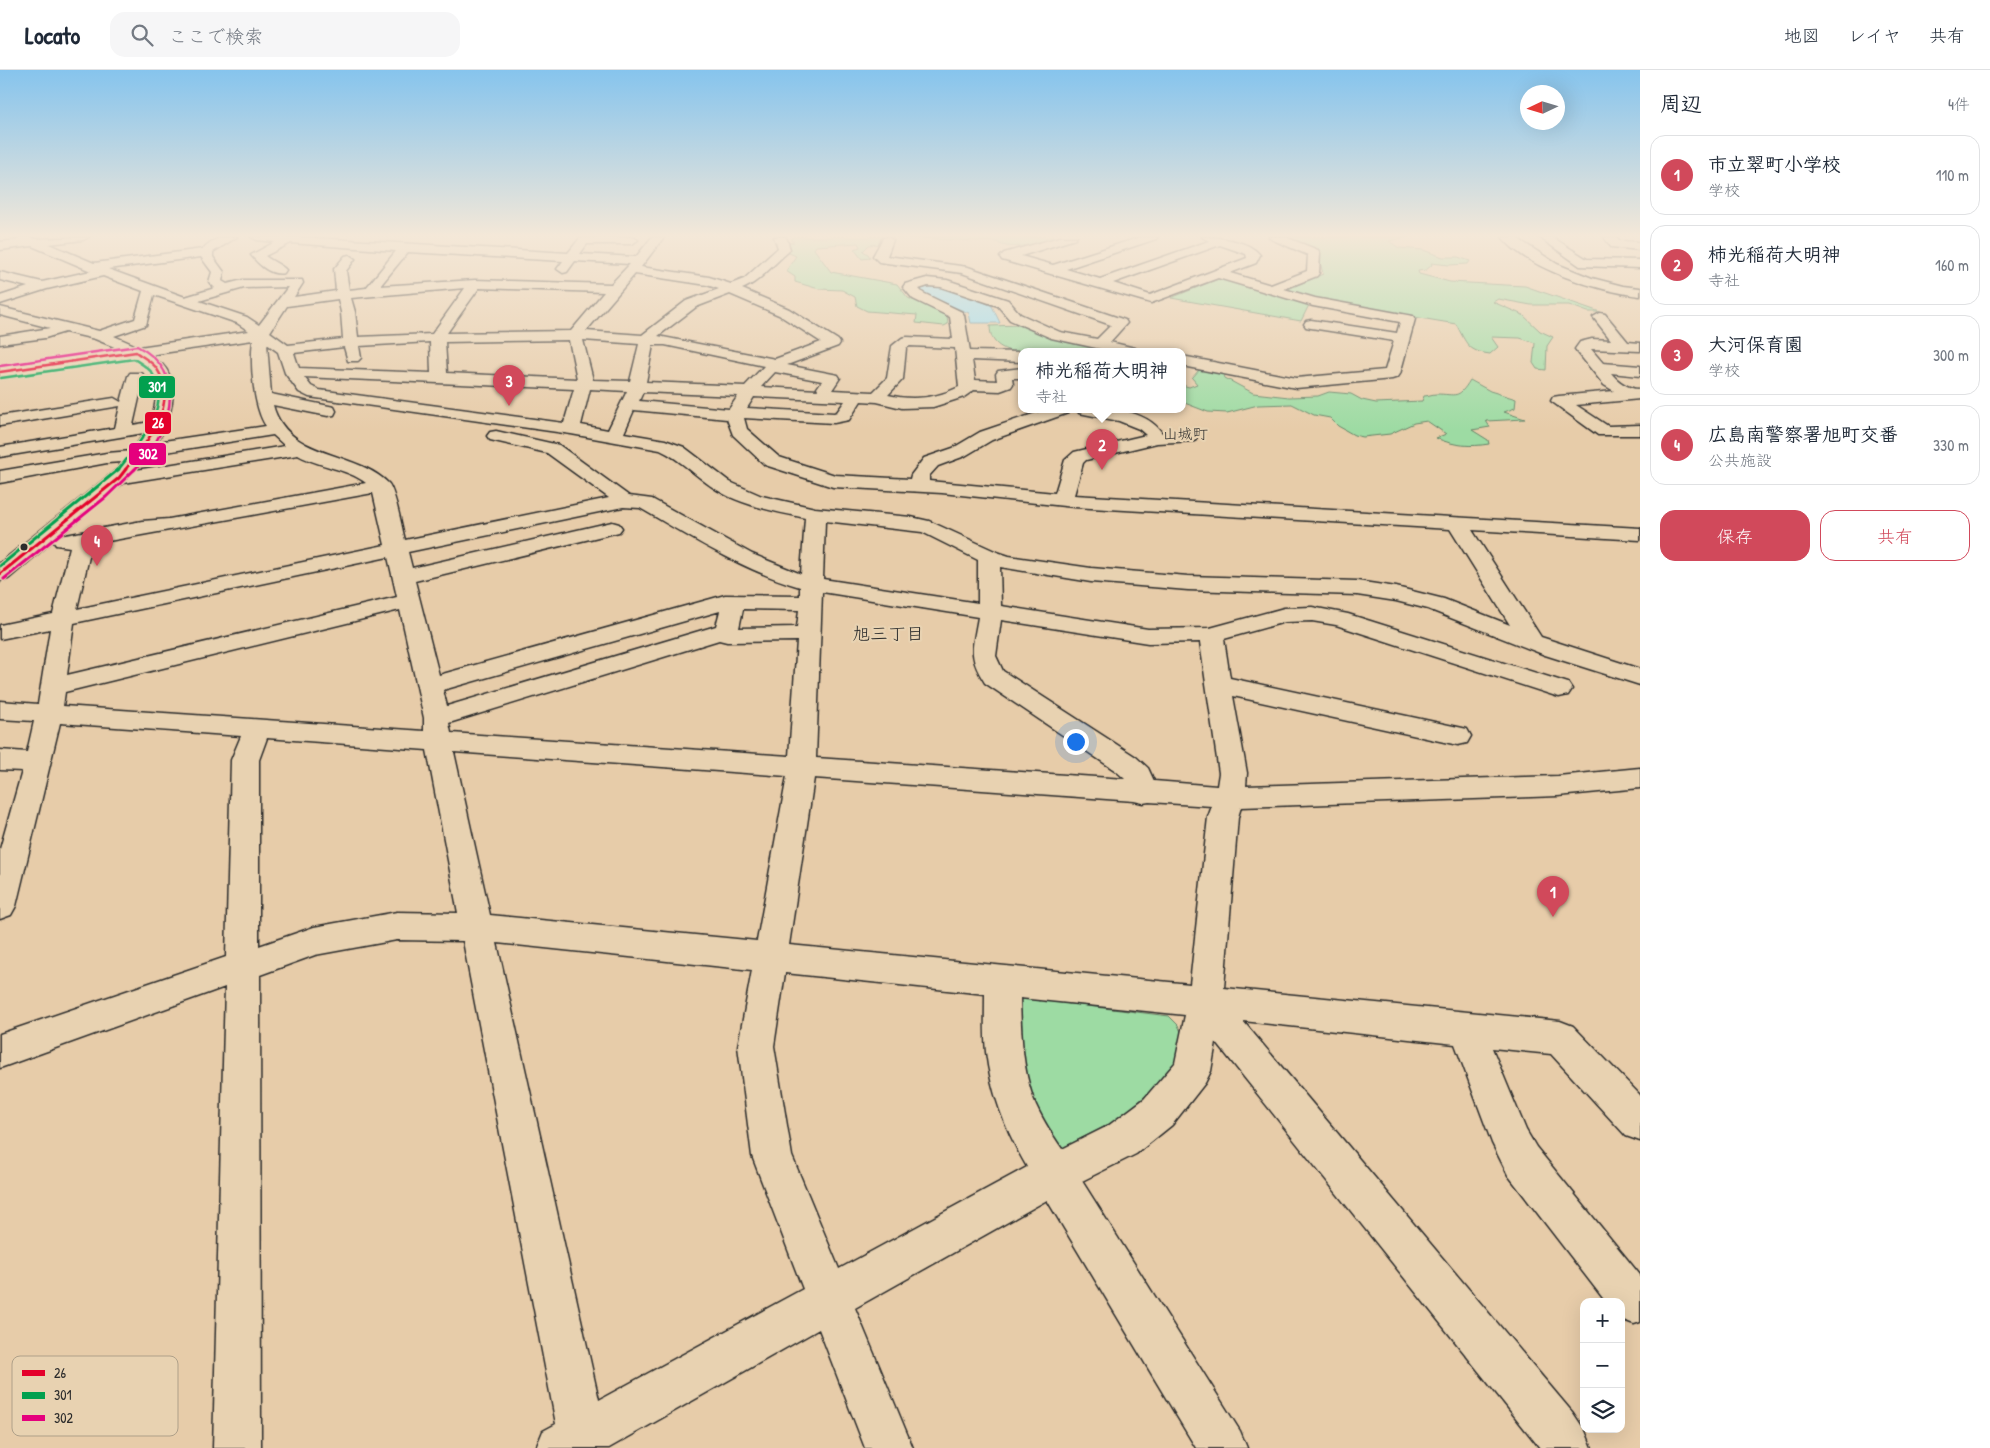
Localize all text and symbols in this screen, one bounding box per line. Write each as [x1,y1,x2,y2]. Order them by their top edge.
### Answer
search box [110,12,460,57]
text: Locato [25,19,80,51]
icon: search [128,21,156,49]
text: ここで検索 [168,23,263,49]
text: 地図 [1784,23,1820,48]
text: レイヤ [1848,23,1901,48]
text: 共有 [1929,23,1965,48]
north arrow [1520,85,1565,130]
text: 周辺 [1660,89,1702,118]
text: 4件 [1948,93,1970,115]
text: 市立翠町小学校 [1708,151,1841,177]
text: 1 [1674,164,1680,186]
text: 110 m [1936,164,1969,186]
text: 学校 [1708,179,1740,201]
text: 柿光稲荷大明神 [1708,241,1841,267]
text: 2 [1673,254,1681,276]
text: 160 m [1935,254,1969,276]
text: 寺社 [1708,269,1740,291]
text: 大河保育園 [1708,331,1803,357]
text: 3 [1673,344,1681,366]
text: 300 m [1933,344,1969,366]
popup [1018,348,1186,413]
text: 柿光稲荷大明神 [1035,357,1169,383]
text: 学校 [1708,359,1740,381]
pin: 3 [493,365,525,406]
line badge: 301 [138,375,176,399]
text: 301 [148,377,166,396]
text: 寺社 [1035,385,1068,407]
line badge: 26 [144,411,172,435]
text: 26 [152,413,164,432]
text: 広島南警察署旭町交番 [1708,421,1898,447]
district label: 山城町 [1162,423,1208,444]
pin: 2 [1086,429,1118,470]
text: 4 [1674,434,1680,456]
text: 330 m [1933,434,1969,456]
line badge: 302 [128,442,167,466]
text: 302 [138,444,158,463]
text: 公共施設 [1708,449,1772,471]
button: 保存 [1660,510,1810,561]
button: 共有 [1820,510,1970,561]
pin: 4 [81,525,113,566]
unlabelled marker [19,542,29,552]
district label: 旭三丁目 [852,621,924,646]
your location [1063,729,1089,755]
pin: 1 [1537,876,1569,917]
map controls [1580,1298,1625,1433]
button: + [1580,1298,1625,1343]
button: − [1580,1343,1625,1388]
legend [12,1356,178,1436]
text: 26 [54,1363,67,1382]
text: 301 [54,1385,72,1404]
button: layers [1580,1388,1625,1433]
text: 302 [54,1408,74,1427]

